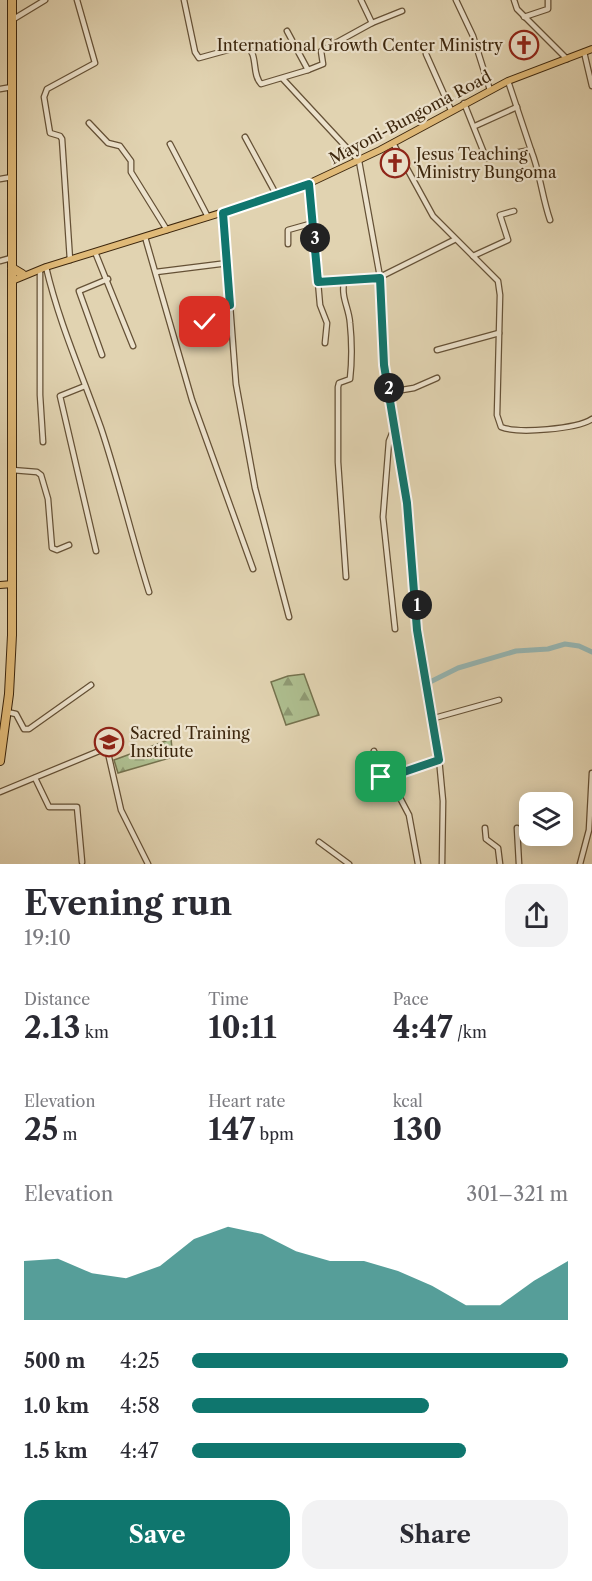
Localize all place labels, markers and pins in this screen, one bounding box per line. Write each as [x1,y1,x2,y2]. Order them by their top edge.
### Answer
church icon: International Growth Center Ministry [508,29,540,61]
place label: International Growth Center Ministry [217,35,504,55]
place label: Jesus Teaching Ministry Bungoma [413,144,557,182]
church icon: Jesus Teaching Ministry Bungoma [379,147,411,179]
pin: 3 [300,223,330,253]
pin [179,296,230,347]
pin: 2 [374,373,404,403]
pin: 1 [402,590,432,620]
place label: Sacred Training Institute [130,723,250,761]
school or university icon: Sacred Training Institute [93,726,125,758]
pin [355,751,406,802]

